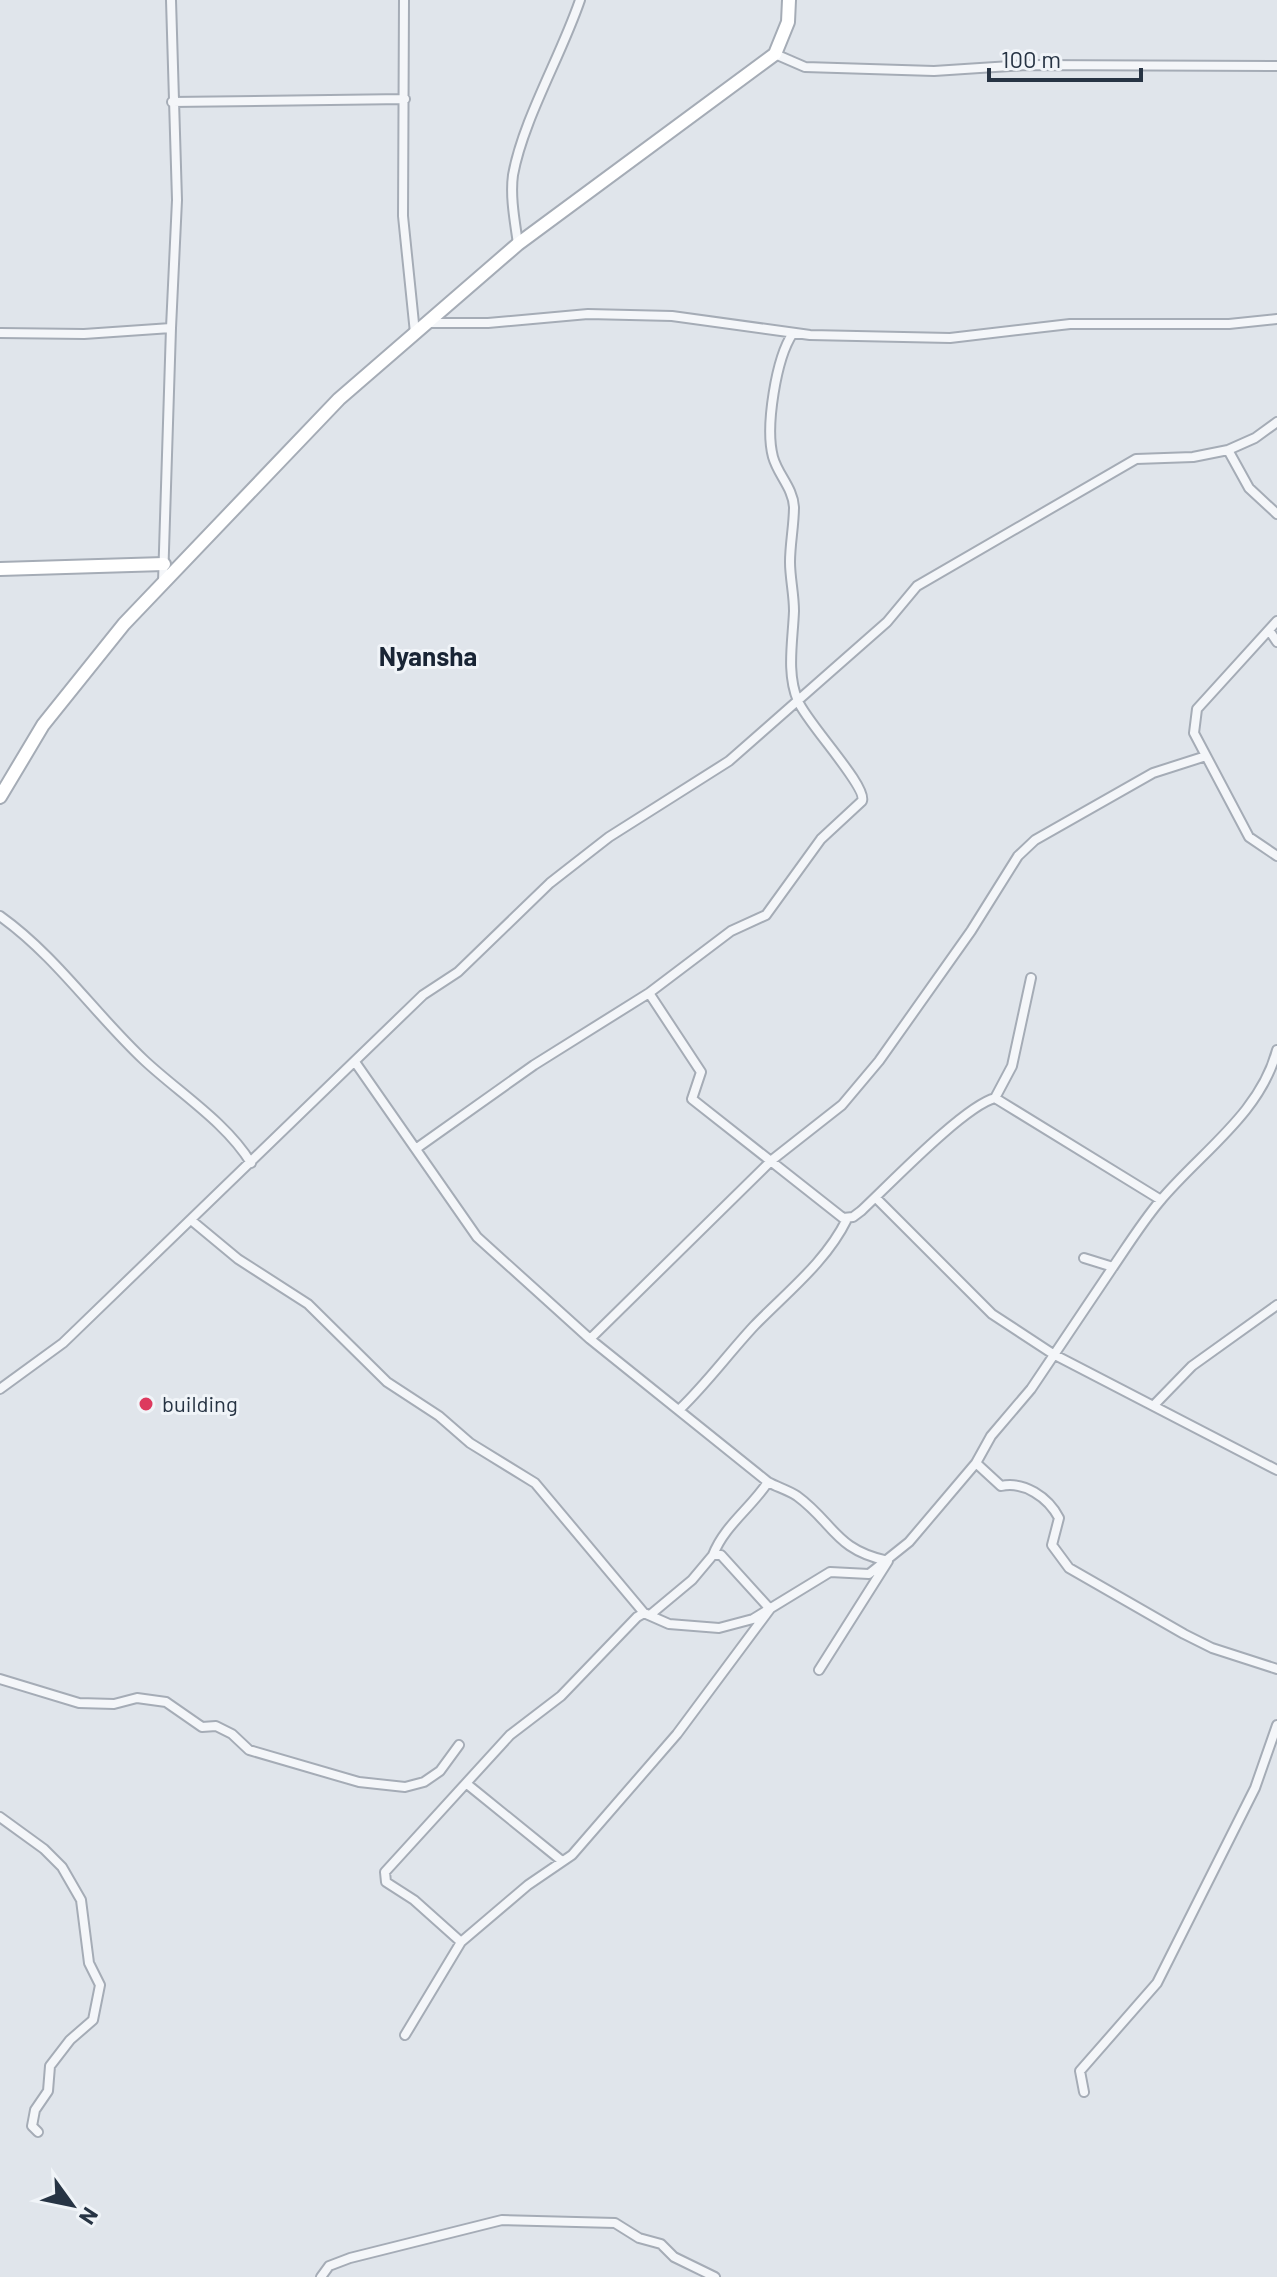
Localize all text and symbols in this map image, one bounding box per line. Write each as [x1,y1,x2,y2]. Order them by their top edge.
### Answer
scale bar [989,32,1141,82]
text: 100 m [1001,44,1061,73]
district label: Nyansha [379,640,477,671]
place label: building [162,1390,238,1416]
marker: building [137,1395,155,1413]
north arrow [32,2165,112,2245]
text: N [75,2203,105,2230]

